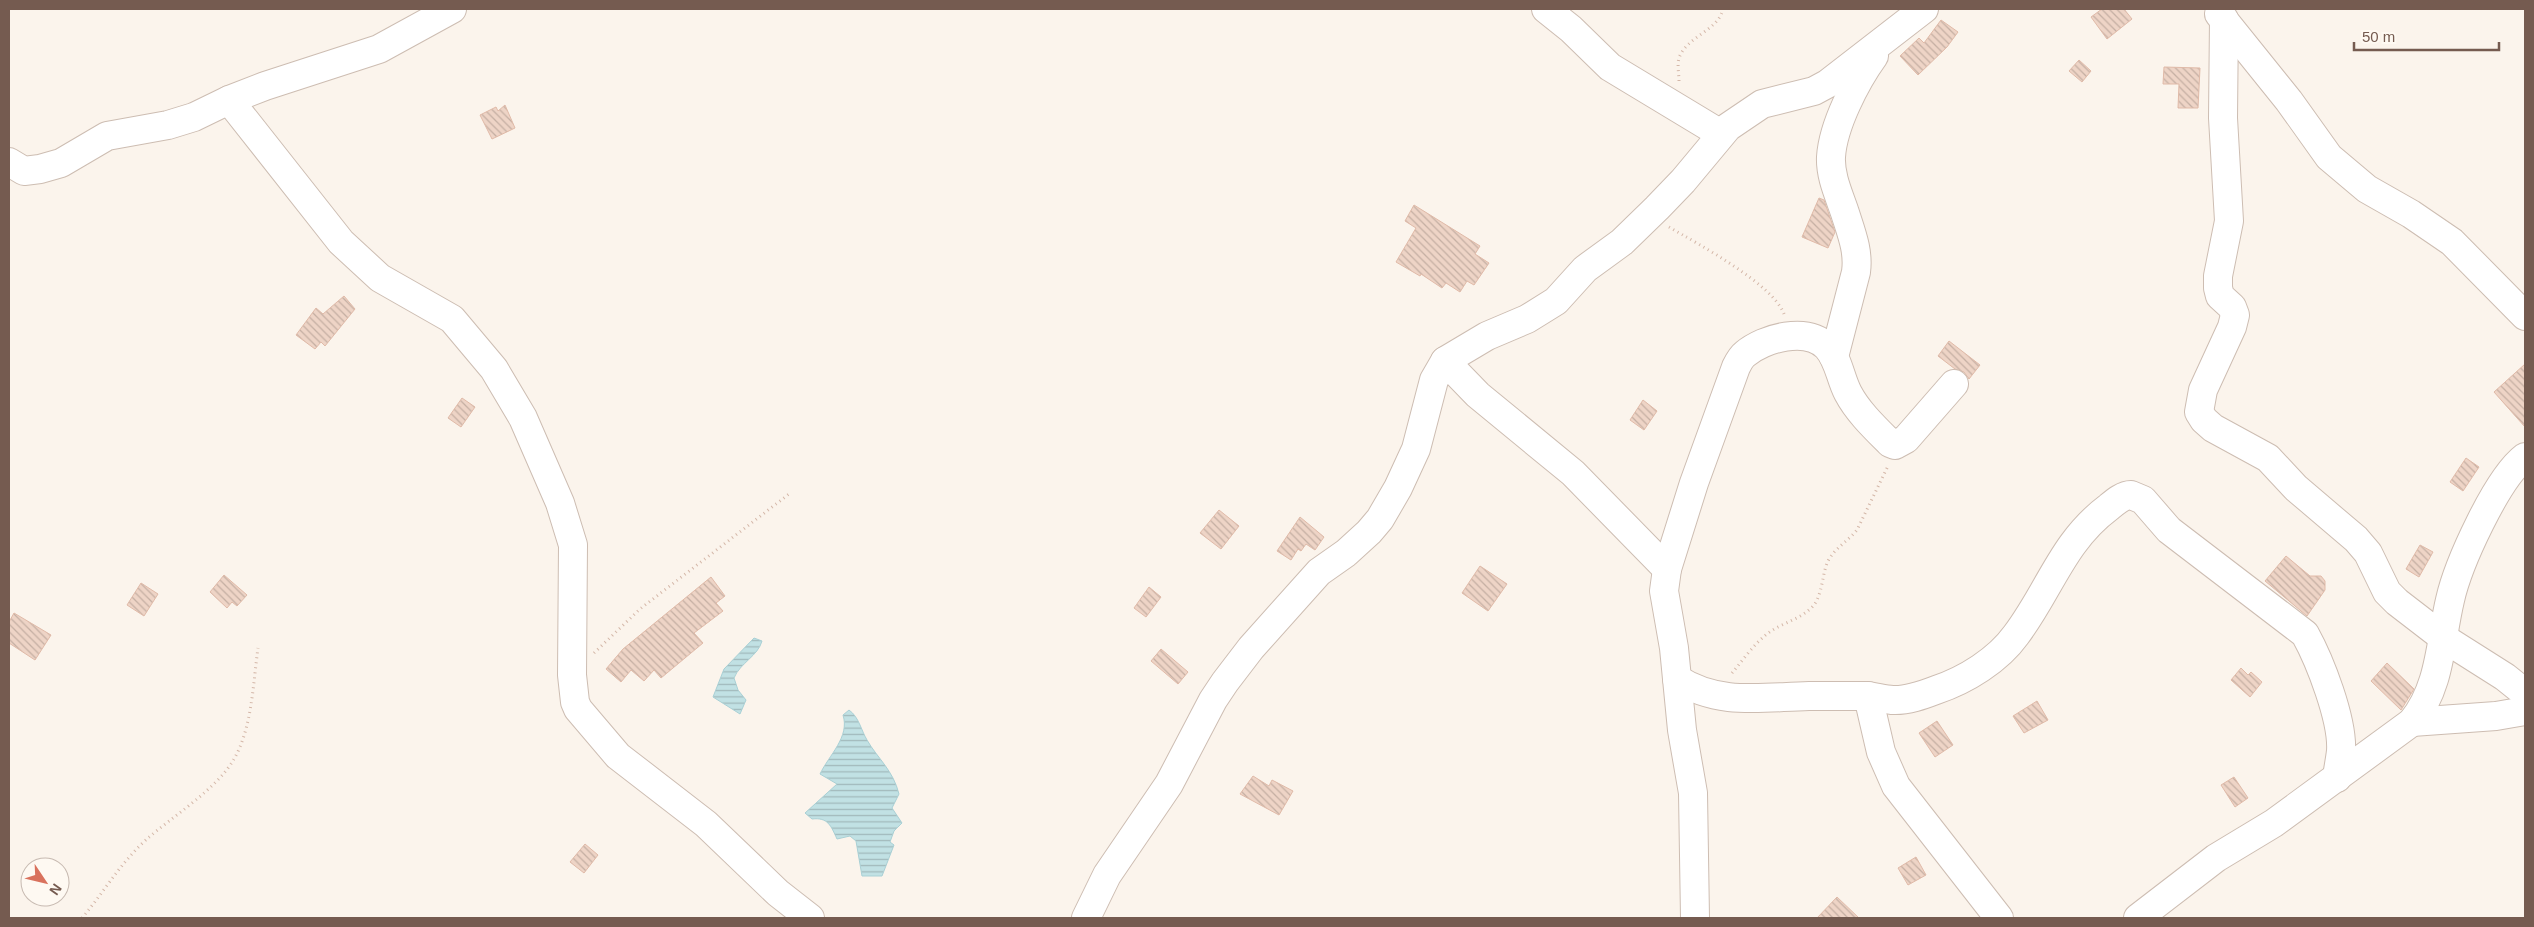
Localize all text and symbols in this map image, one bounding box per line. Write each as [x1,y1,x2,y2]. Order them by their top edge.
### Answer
scale bar [2354,20,2499,52]
text: 50 m [2362,28,2395,45]
north arrow [20,857,70,907]
text: N [46,881,65,898]

